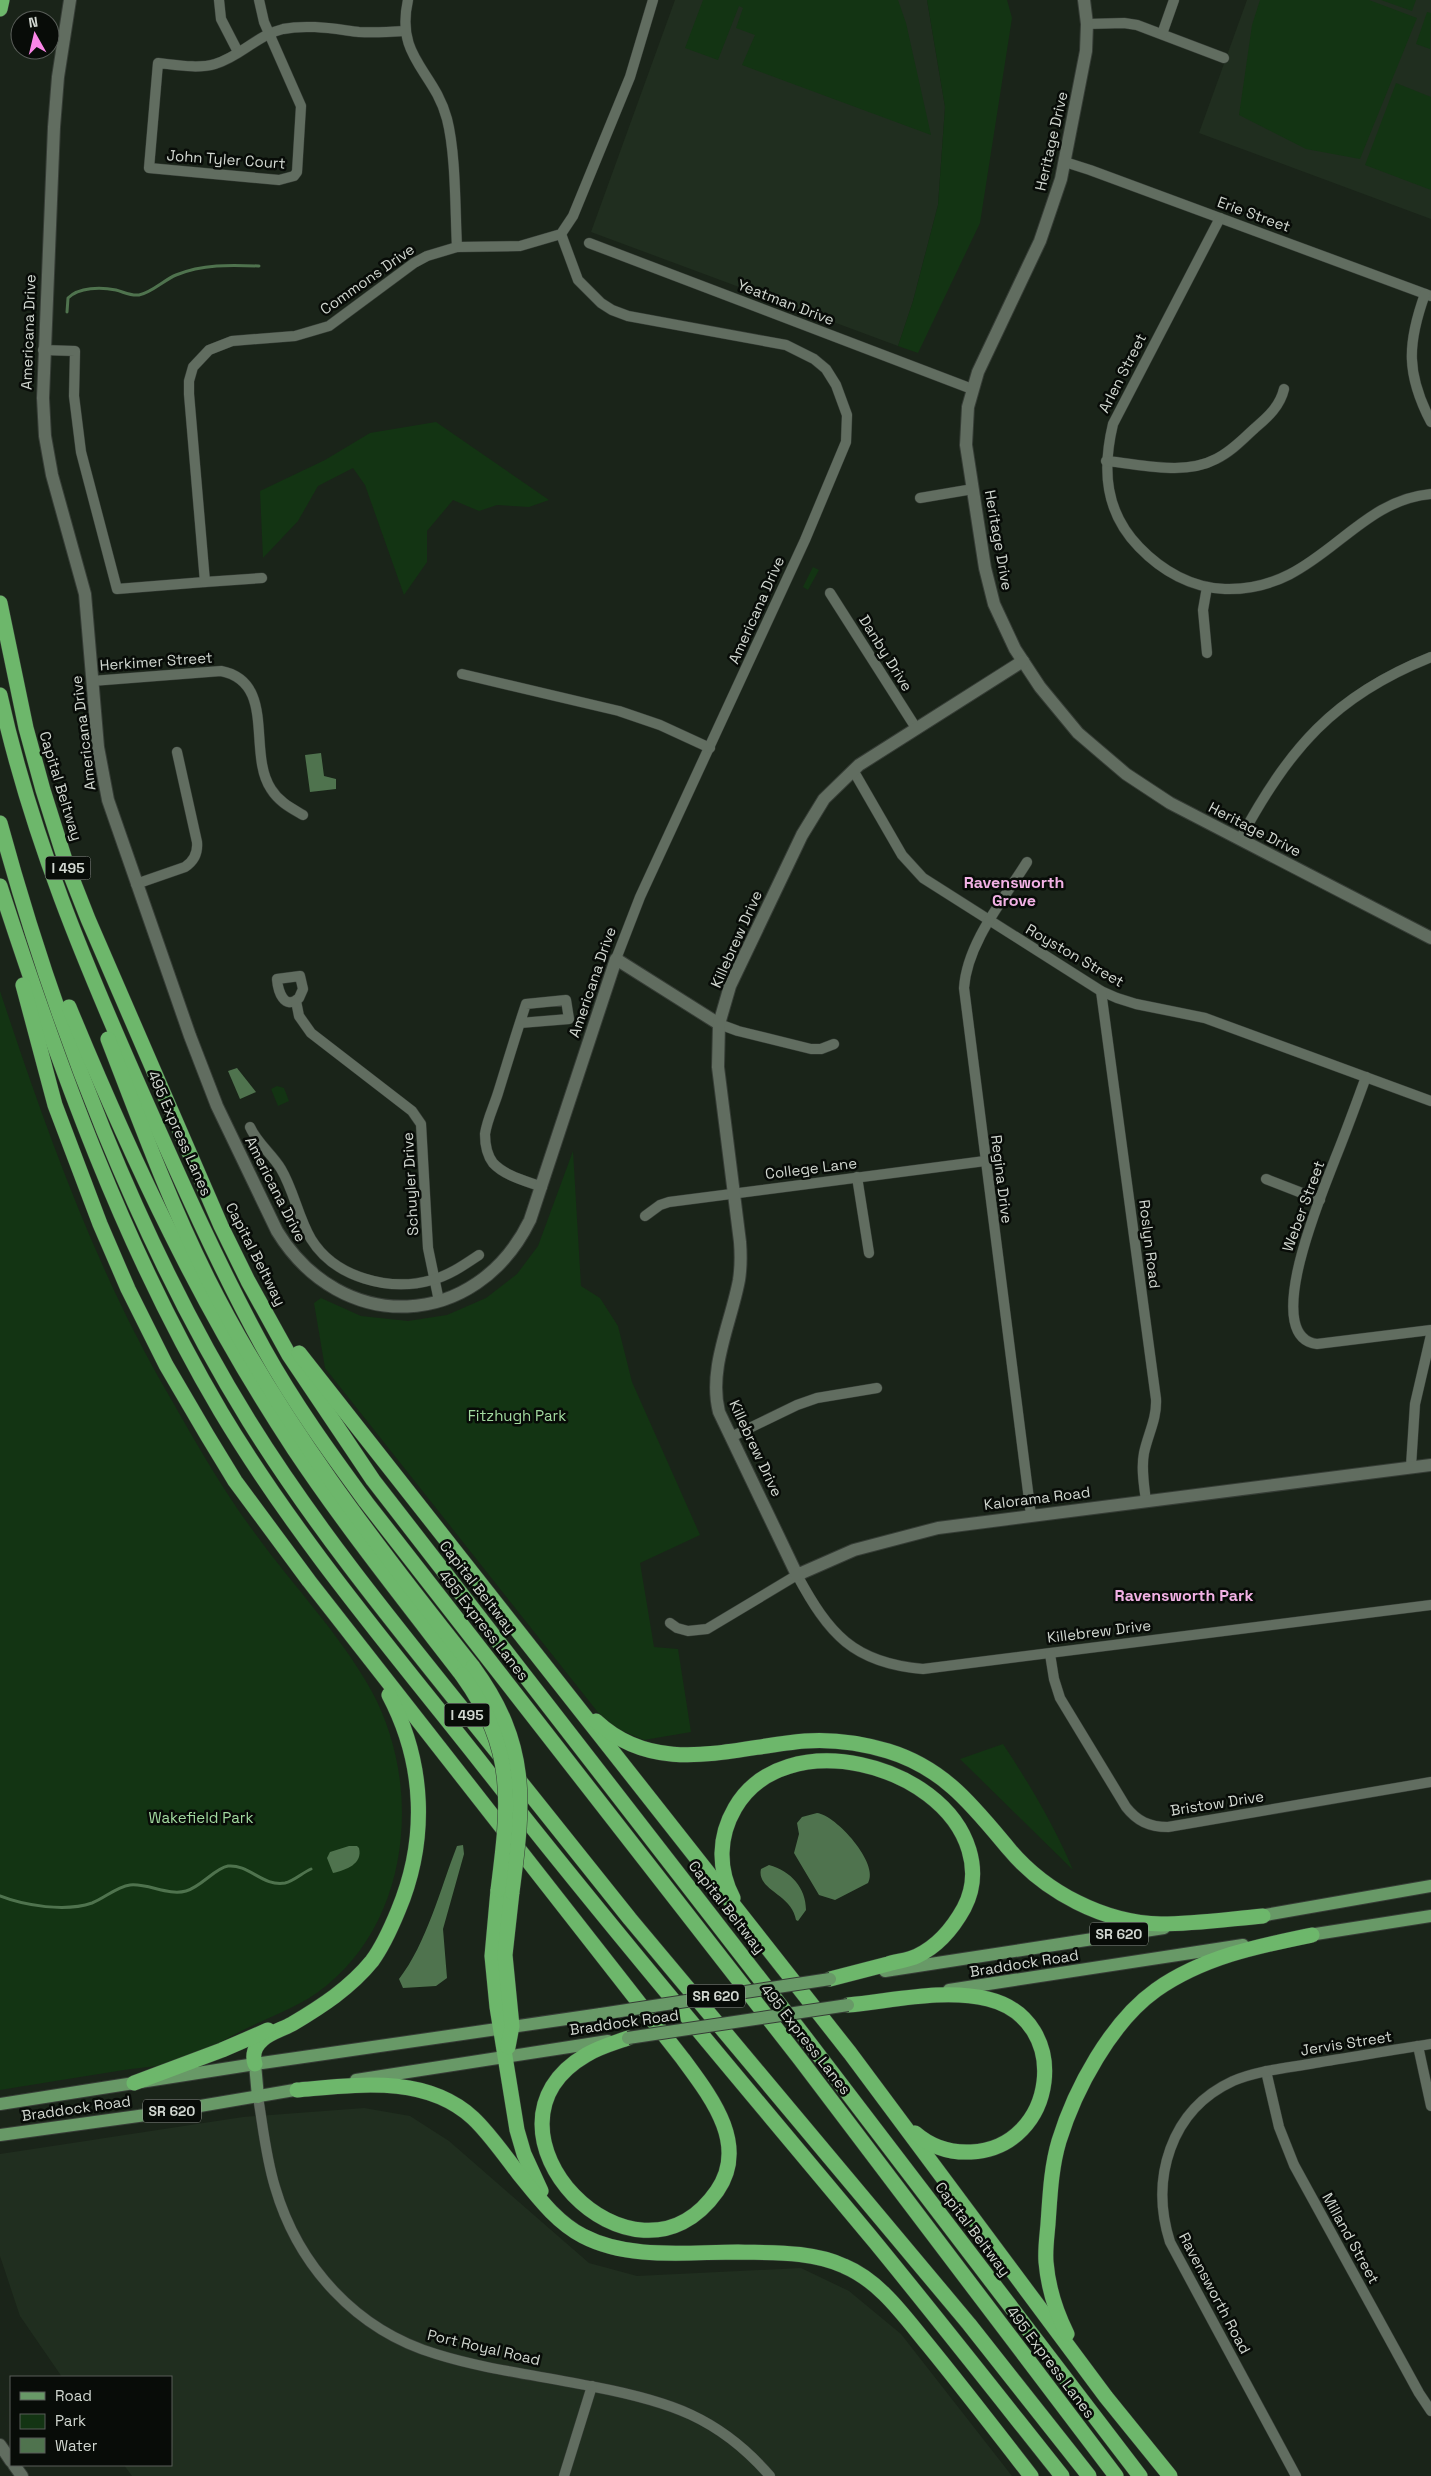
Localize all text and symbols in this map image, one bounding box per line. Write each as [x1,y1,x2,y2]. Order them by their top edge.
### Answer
north arrow [10,10,60,60]
text: N [27,13,39,32]
street label: Heritage Drive [1030,89,1072,193]
street label: John Tyler Court [166,145,286,173]
street label: Erie Street [1215,192,1293,236]
street label: Commons Drive [316,239,418,319]
street label: Americana Drive [16,274,40,390]
street label: Yeatman Drive [735,275,837,329]
street label: Arlen Street [1094,330,1150,416]
street label: Heritage Drive [981,488,1017,592]
street label: Americana Drive [724,553,788,667]
street label: Danby Drive [855,611,917,695]
street label: Herkimer Street [99,648,213,674]
street label: Americana Drive [67,674,99,792]
street label: Capital Beltway [35,729,87,843]
street label: Heritage Drive [1205,797,1305,861]
road number: I 495 [46,856,90,880]
district label: Ravensworth Grove [964,872,1064,911]
street label: Killebrew Drive [706,887,766,991]
street label: Royston Street [1022,919,1128,991]
street label: Americana Drive [564,924,620,1040]
street label: 495 Express Lanes [144,1067,216,1199]
street label: Schuyler Drive [398,1132,422,1236]
street label: Americana Drive [241,1133,311,1245]
street label: Regina Drive [987,1134,1017,1225]
street label: College Lane [764,1153,858,1183]
street label: Weber Street [1278,1158,1328,1254]
street label: Roslyn Road [1135,1198,1165,1290]
street label: Capital Beltway [222,1199,290,1309]
street label: Killebrew Drive [725,1397,787,1500]
park label: Fitzhugh Park [468,1406,566,1425]
street label: Kalorama Road [983,1482,1091,1514]
street label: Capital Beltway [436,1536,520,1638]
street label: 495 Express Lanes [435,1566,533,1684]
district label: Ravensworth Park [1115,1585,1253,1606]
street label: Killebrew Drive [1046,1615,1152,1647]
road number: I 495 [444,1704,490,1726]
street label: Bristow Drive [1169,1786,1265,1820]
park label: Wakefield Park [148,1808,254,1827]
street label: Capital Beltway [685,1856,769,1958]
road number: SR 620 [1090,1922,1148,1946]
street label: Braddock Road [968,1945,1080,1981]
street label: 495 Express Lanes [757,1980,855,2098]
road number: SR 620 [687,1984,745,2008]
street label: Braddock Road [568,2005,680,2039]
street label: Jervis Street [1299,2026,1393,2060]
street label: Braddock Road [20,2091,132,2125]
road number: SR 620 [143,2100,201,2122]
street label: Capital Beltway [931,2178,1015,2280]
street label: Milland Street [1318,2189,1384,2287]
street label: Ravensworth Road [1175,2229,1255,2357]
street label: 495 Express Lanes [1003,2302,1099,2422]
street label: Port Royal Road [426,2325,542,2369]
legend [10,2376,172,2466]
text: Road [55,2386,92,2405]
text: Park [55,2411,86,2430]
text: Water [55,2436,98,2455]

